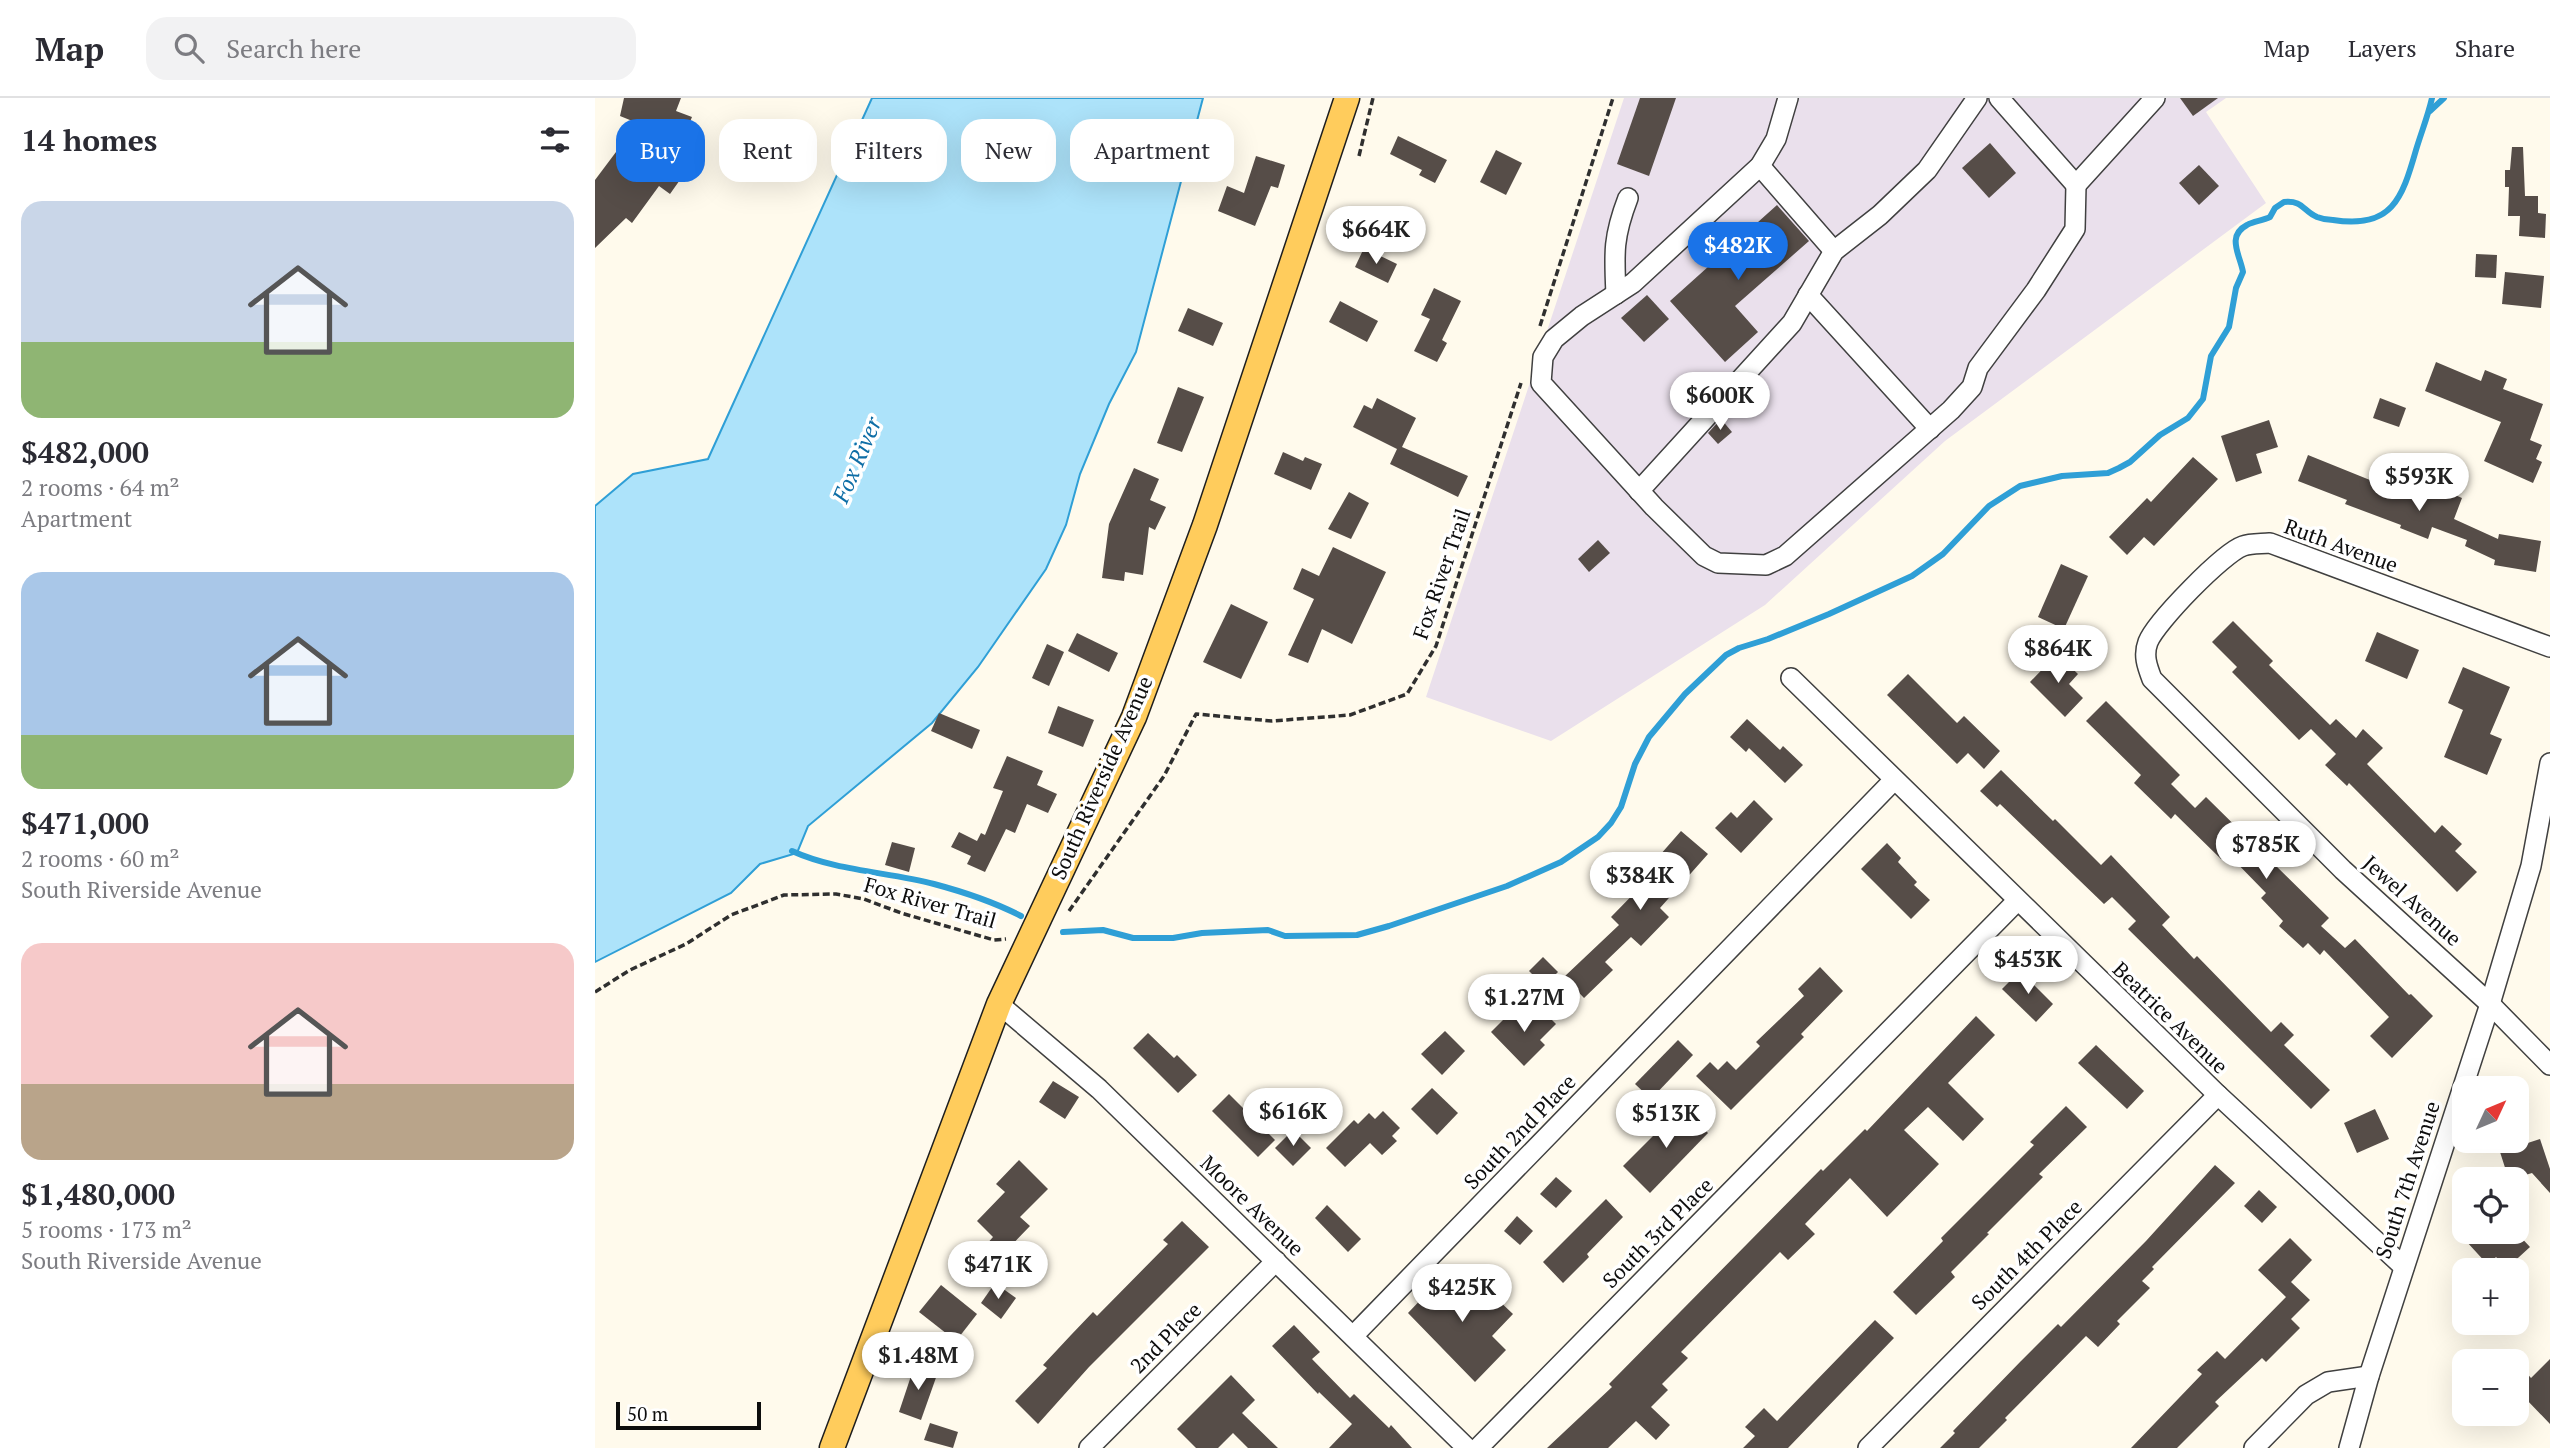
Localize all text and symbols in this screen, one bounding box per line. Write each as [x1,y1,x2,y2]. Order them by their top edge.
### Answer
search box [146,17,636,80]
text: Map [35,27,104,70]
icon: search [170,29,208,67]
text: Search here [226,31,361,65]
text: Map [2263,32,2310,64]
text: Layers [2348,32,2417,64]
text: Share [2455,32,2515,64]
chip: Buy [616,119,705,182]
chip: Rent [719,119,817,182]
chip: Filters [831,119,947,182]
chip: New [961,119,1056,182]
chip: Apartment [1070,119,1234,182]
text: 14 homes [21,120,157,160]
icon: filters [536,121,574,159]
pin: $664K [1327,206,1425,266]
text: $664K [1342,213,1410,244]
pin: $482K [1689,222,1787,282]
text: $482K [1704,229,1772,260]
icon: home [235,247,361,373]
pin: $600K [1671,372,1769,432]
text: $600K [1686,379,1754,410]
water label: Fox River [824,411,889,508]
text: $482,000 [21,432,149,472]
pin: $593K [2370,454,2468,513]
text: $593K [2385,460,2453,491]
text: 2 rooms · 64 m² [21,472,180,503]
text: Apartment [21,503,132,534]
street label: Fox River Trail [1406,505,1476,643]
street label: Ruth Avenue [2281,512,2402,579]
icon: home [235,618,361,744]
pin: $864K [2009,626,2107,685]
text: $864K [2024,632,2092,663]
street label: South Riverside Avenue [1044,671,1159,884]
text: $471,000 [21,803,149,843]
pin: $785K [2217,822,2315,881]
text: $785K [2232,828,2300,859]
text: 2 rooms · 60 m² [21,843,180,874]
street label: Jewel Avenue [2358,849,2468,952]
pin: $384K [1591,852,1689,912]
text: $384K [1606,859,1674,890]
street label: Fox River Trail [861,870,1000,934]
text: South Riverside Avenue [21,874,262,905]
pin: $453K [1979,936,2077,996]
text: $453K [1994,943,2062,974]
street label: Beatrice Avenue [2107,955,2234,1079]
pin: $1.27M [1467,974,1581,1034]
text: $1.27M [1484,981,1564,1012]
icon: home [235,989,361,1115]
street label: South 2nd Place [1457,1068,1581,1195]
north arrow [2452,1076,2529,1153]
map controls [2452,1076,2529,1426]
pin: $616K [1244,1088,1342,1148]
pin: $513K [1617,1090,1715,1150]
text: $616K [1259,1095,1327,1126]
text: $513K [1632,1097,1700,1128]
street label: South 7th Avenue [2368,1097,2446,1262]
street label: Moore Avenue [1195,1149,1310,1262]
button: locate [2452,1167,2529,1244]
street label: South 3rd Place [1596,1171,1719,1294]
text: $1,480,000 [21,1174,175,1214]
street label: South 4th Place [1965,1193,2088,1316]
text: 5 rooms · 173 m² [21,1214,192,1245]
pin: $471K [949,1242,1047,1301]
text: South Riverside Avenue [21,1245,262,1276]
text: $471K [964,1248,1032,1279]
button: + [2452,1258,2529,1335]
pin: $425K [1413,1264,1511,1324]
text: $425K [1428,1271,1496,1302]
street label: 2nd Place [1124,1296,1207,1379]
pin: $1.48M [861,1332,975,1392]
text: $1.48M [878,1339,958,1370]
button: − [2452,1349,2529,1426]
scale bar [616,1399,761,1431]
text: 50 m [627,1401,668,1426]

